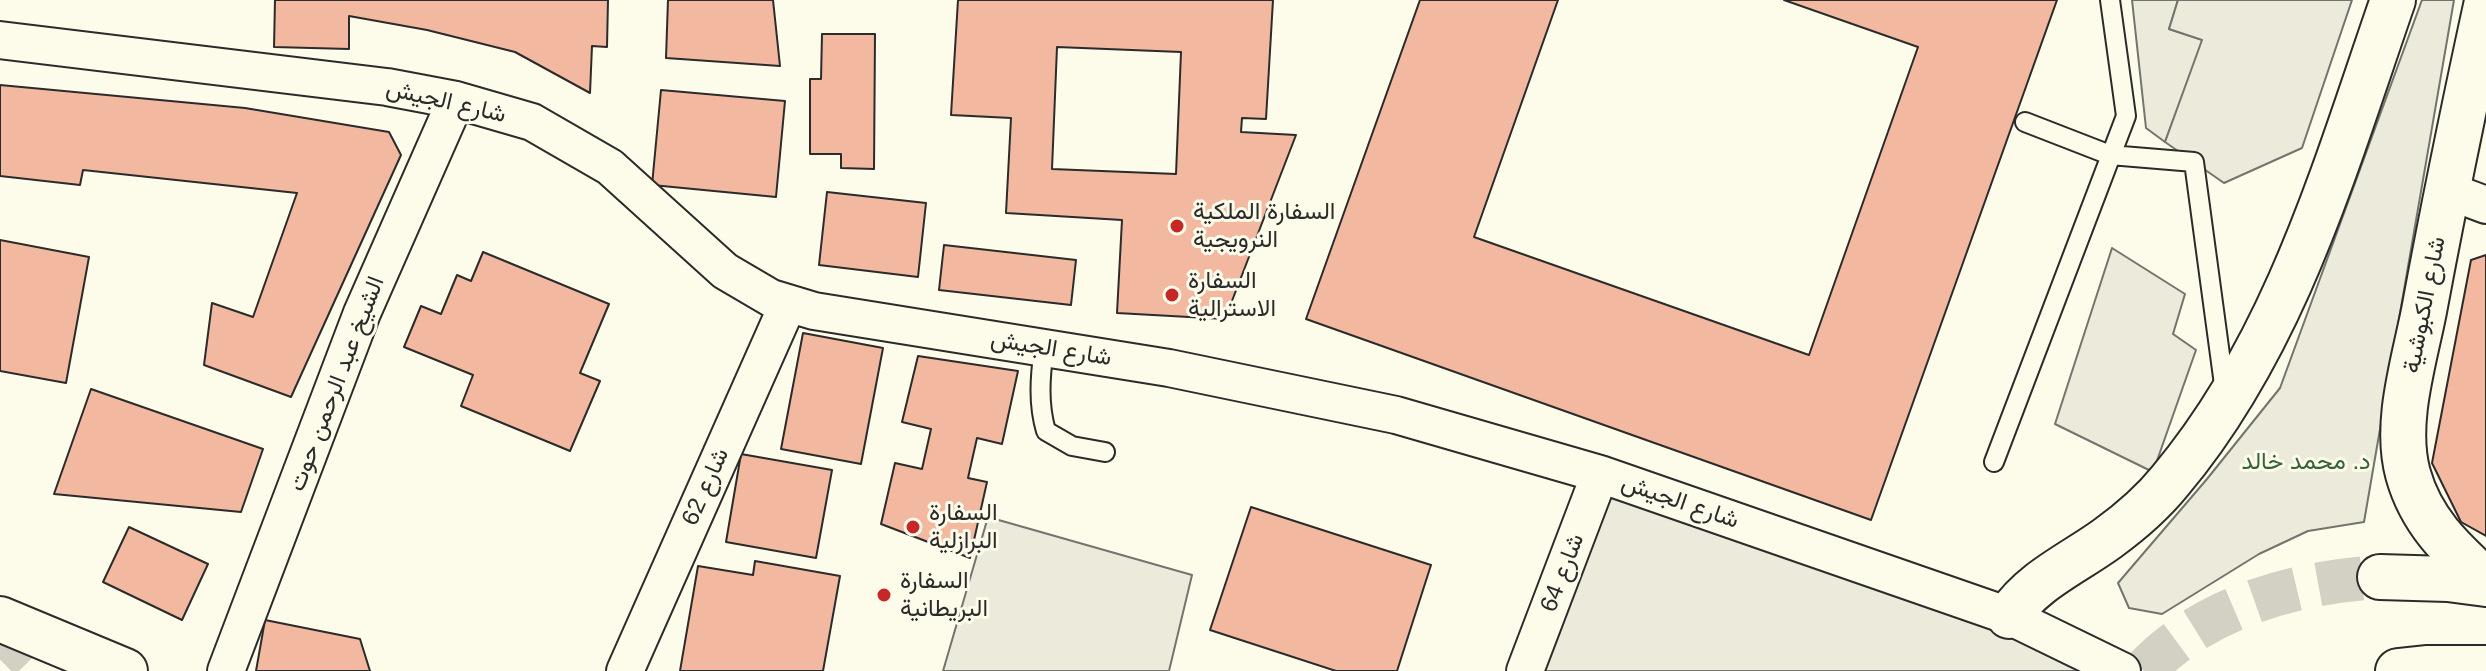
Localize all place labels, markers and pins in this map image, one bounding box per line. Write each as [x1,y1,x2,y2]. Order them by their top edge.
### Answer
place label: السفارة الملكية النرويجية [1193,198,1335,254]
marker: السفارة الملكية النرويجية [1168,217,1186,235]
place label: السفارة الاسترالية [1188,267,1276,323]
marker: السفارة الاسترالية [1163,286,1181,304]
place label: السفارة البرازلية [929,499,998,555]
marker: السفارة البرازلية [904,518,922,536]
place label: السفارة البريطانية [900,567,988,623]
marker: السفارة البريطانية [875,586,893,604]

